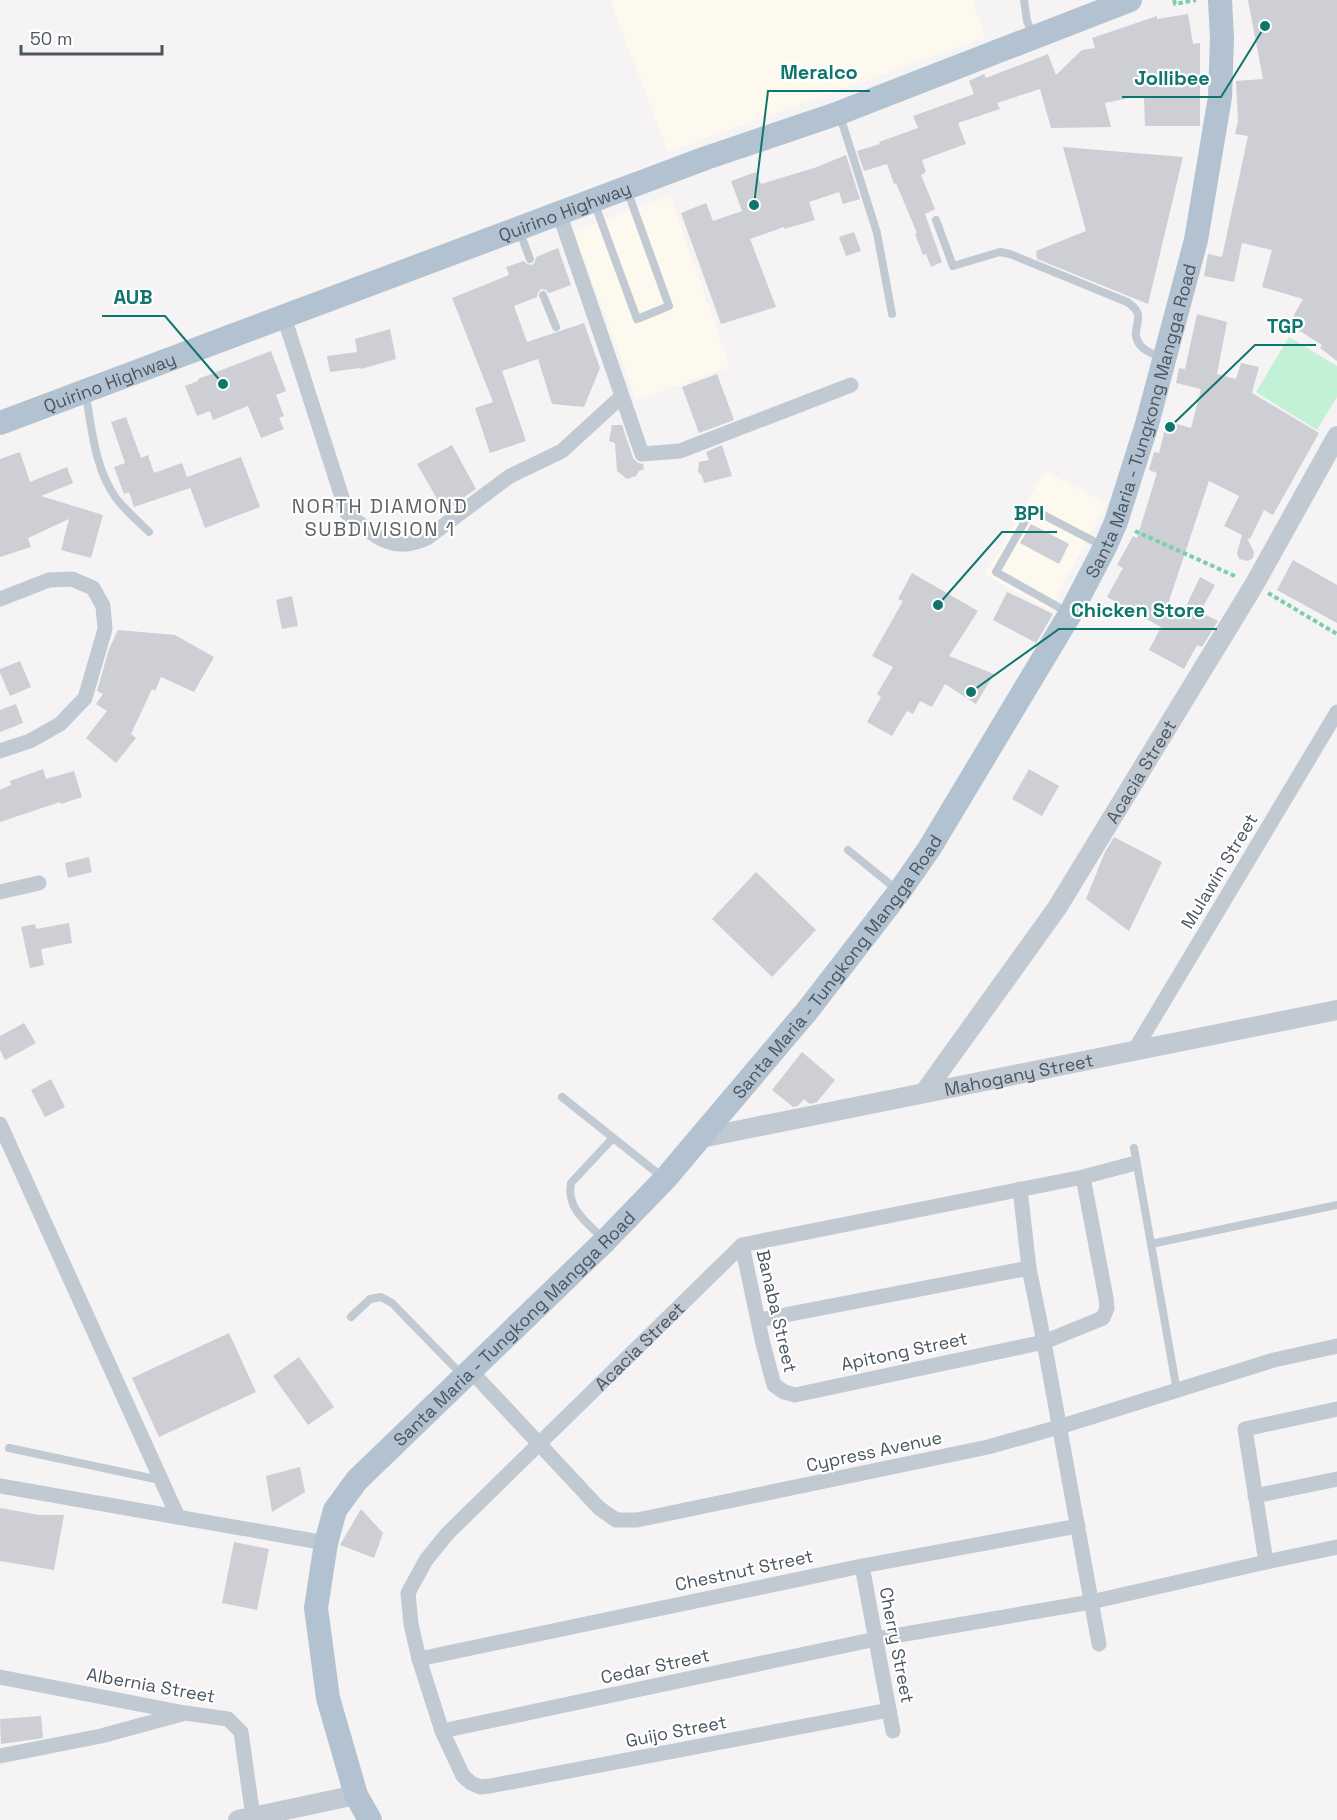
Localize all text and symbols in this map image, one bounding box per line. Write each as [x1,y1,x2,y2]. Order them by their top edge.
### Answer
scale bar [21,18,162,56]
text: 50 m [30,27,72,50]
callout: Meralco [768,53,870,91]
text: Meralco [780,59,858,85]
callout: Jollibee [1122,59,1221,97]
text: Jollibee [1134,65,1210,91]
street label: Quirino Highway [495,176,634,246]
street label: Santa Maria - Tungkong Mangga Road [1079,261,1201,582]
callout: AUB [102,278,165,316]
text: AUB [113,284,153,310]
callout: TGP [1255,307,1316,345]
text: TGP [1267,313,1303,339]
street label: Quirino Highway [40,347,179,417]
district label: NORTH DIAMOND SUBDIVISION 1 [292,493,468,542]
callout: BPI [1002,494,1057,532]
text: BPI [1014,500,1044,526]
callout: Chicken Store [1059,591,1217,629]
text: Chicken Store [1071,597,1205,623]
street label: Acacia Street [1100,715,1181,827]
street label: Mulawin Street [1175,809,1263,933]
street label: Santa Maria - Tungkong Mangga Road [727,830,947,1103]
street label: Mahogany Street [942,1048,1095,1100]
street label: Santa Maria - Tungkong Mangga Road [388,1205,640,1451]
street label: Banaba Street [752,1247,802,1375]
street label: Acacia Street [589,1296,689,1395]
street label: Apitong Street [839,1326,969,1376]
street label: Cypress Avenue [804,1425,944,1477]
street label: Chestnut Street [673,1544,815,1596]
street label: Cherry Street [875,1585,919,1705]
street label: Cedar Street [599,1643,711,1689]
street label: Albernia Street [85,1662,217,1708]
street label: Guijo Street [623,1710,729,1752]

